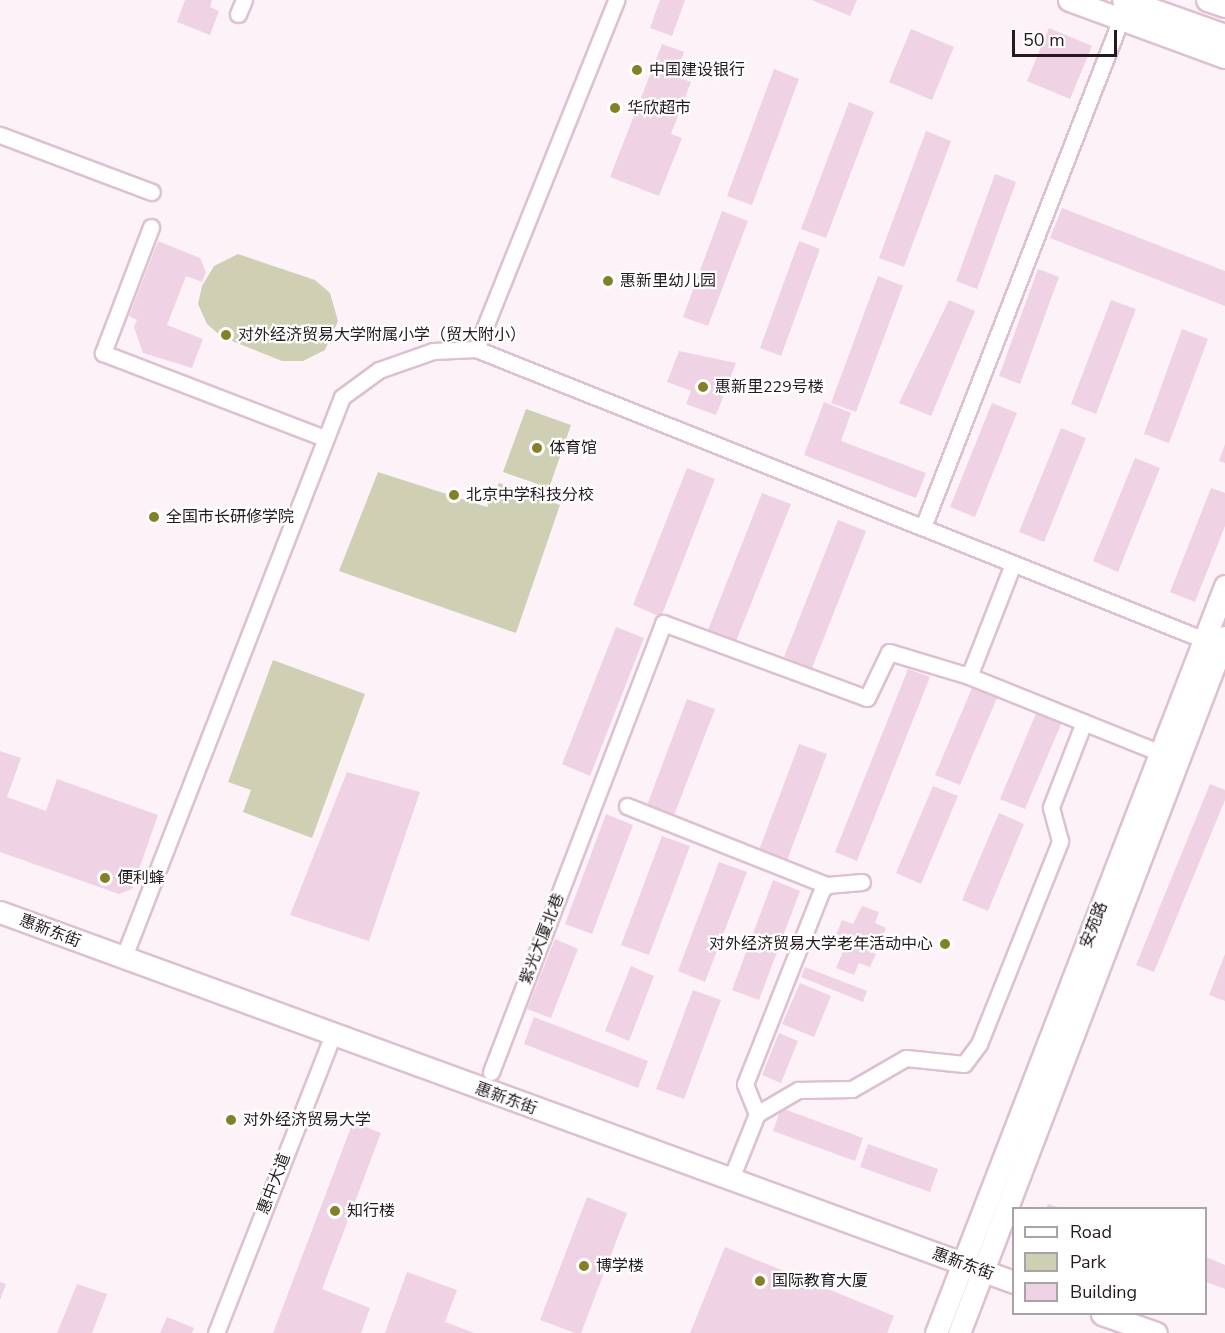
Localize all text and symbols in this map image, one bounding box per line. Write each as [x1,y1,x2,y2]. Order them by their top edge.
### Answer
scale bar [1015,18,1120,56]
text: 50 m [1023,28,1065,52]
place label: 中国建设银行 [649,60,745,80]
marker: 中国建设银行 [630,63,644,77]
place label: 华欣超市 [627,98,691,118]
marker: 华欣超市 [608,101,622,115]
place label: 惠新里幼儿园 [620,271,716,291]
marker: 惠新里幼儿园 [601,274,615,288]
place label: 对外经济贸易大学附属小学（贸大附小） [238,325,526,345]
marker: 对外经济贸易大学附属小学（贸大附小） [219,328,233,342]
place label: 惠新里229号楼 [715,377,824,397]
marker: 惠新里229号楼 [696,380,710,394]
place label: 体育馆 [549,438,597,458]
marker: 体育馆 [530,441,544,455]
place label: 北京中学科技分校 [466,485,594,505]
marker: 北京中学科技分校 [447,488,461,502]
place label: 全国市长研修学院 [166,507,294,527]
marker: 全国市长研修学院 [147,510,161,524]
place label: 便利蜂 [117,868,165,888]
marker: 便利蜂 [98,871,112,885]
street label: 紫光大厦北巷 [516,891,568,987]
street label: 安苑路 [1076,899,1112,951]
street label: 惠新东街 [17,911,83,951]
place label: 对外经济贸易大学老年活动中心 [709,934,933,954]
marker: 对外经济贸易大学老年活动中心 [938,937,952,951]
street label: 惠新东街 [473,1079,539,1119]
place label: 对外经济贸易大学 [243,1110,371,1130]
marker: 对外经济贸易大学 [224,1113,238,1127]
street label: 惠中大道 [254,1151,294,1217]
place label: 知行楼 [347,1201,395,1221]
marker: 知行楼 [328,1204,342,1218]
legend [1012,1207,1207,1315]
text: Road [1070,1220,1112,1244]
street label: 惠新东街 [930,1244,996,1284]
text: Park [1070,1250,1106,1274]
place label: 博学楼 [596,1256,644,1276]
marker: 博学楼 [577,1259,591,1273]
place label: 国际教育大厦 [772,1271,868,1291]
marker: 国际教育大厦 [753,1274,767,1288]
text: Building [1070,1280,1137,1304]

